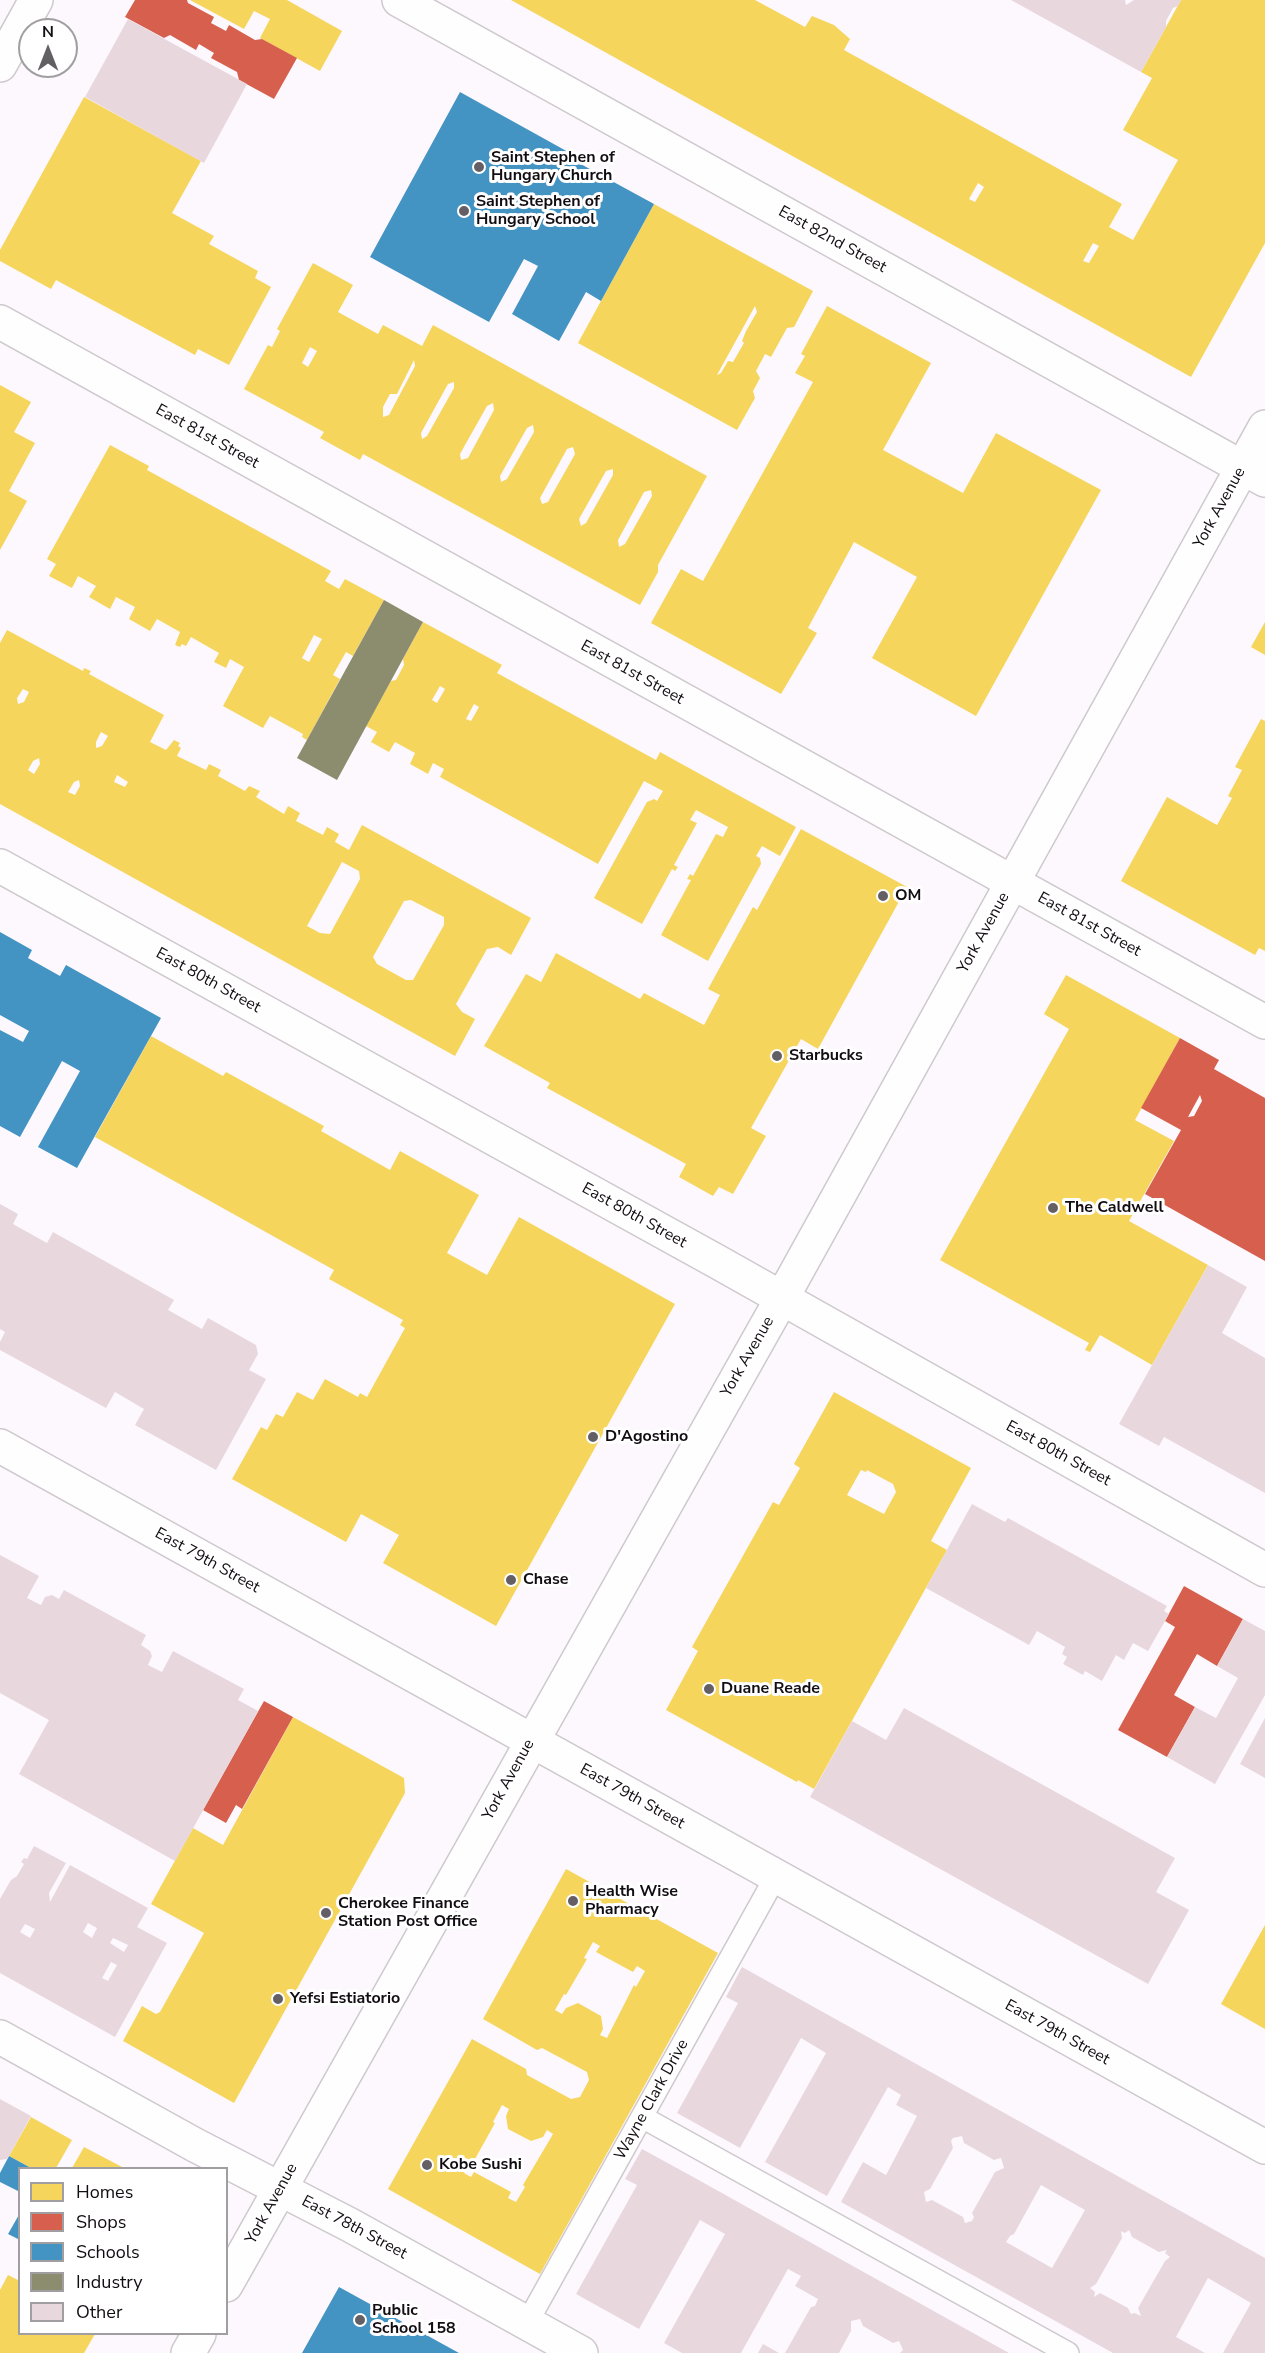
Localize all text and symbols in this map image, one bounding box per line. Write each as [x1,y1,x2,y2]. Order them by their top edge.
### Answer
north arrow [18,18,78,78]
text: N [42,21,54,43]
place label: Saint Stephen of Hungary Church [491,148,615,186]
marker: Saint Stephen of Hungary Church [472,160,486,174]
place label: Saint Stephen of Hungary School [476,192,600,230]
street label: East 82nd Street [775,202,889,278]
marker: Saint Stephen of Hungary School [457,204,471,218]
street label: East 81st Street [152,401,262,473]
street label: York Avenue [1190,464,1250,552]
street label: East 81st Street [577,637,687,709]
place label: OM [895,886,921,906]
marker: OM [876,889,890,903]
street label: York Avenue [954,889,1014,977]
street label: East 81st Street [1034,889,1144,961]
street label: East 80th Street [152,944,264,1018]
place label: Starbucks [789,1046,863,1066]
marker: Starbucks [770,1049,784,1063]
street label: East 80th Street [578,1179,690,1253]
place label: The Caldwell [1065,1198,1164,1218]
marker: The Caldwell [1046,1201,1060,1215]
street label: York Avenue [717,1313,779,1401]
street label: East 80th Street [1002,1417,1114,1491]
place label: D'Agostino [605,1427,688,1447]
marker: D'Agostino [586,1430,600,1444]
street label: East 79th Street [151,1524,263,1598]
place label: Chase [523,1570,568,1590]
marker: Chase [504,1573,518,1587]
place label: Duane Reade [721,1679,820,1699]
marker: Duane Reade [702,1682,716,1696]
street label: York Avenue [479,1736,539,1824]
street label: East 79th Street [576,1760,688,1834]
place label: Health Wise Pharmacy [585,1882,678,1920]
place label: Cherokee Finance Station Post Office [338,1894,477,1932]
marker: Health Wise Pharmacy [566,1894,580,1908]
marker: Cherokee Finance Station Post Office [319,1906,333,1920]
place label: Yefsi Estiatorio [290,1989,400,2009]
marker: Yefsi Estiatorio [271,1992,285,2006]
street label: East 79th Street [1001,1996,1113,2070]
street label: Wayne Clark Drive [611,2036,693,2164]
place label: Kobe Sushi [439,2155,522,2175]
marker: Kobe Sushi [420,2158,434,2172]
street label: York Avenue [242,2160,302,2248]
legend [18,2167,228,2335]
text: Homes [76,2180,133,2204]
street label: East 78th Street [298,2192,410,2264]
text: Shops [76,2210,126,2234]
text: Schools [76,2240,140,2264]
text: Industry [76,2270,143,2294]
text: Other [76,2300,122,2324]
place label: Public School 158 [372,2301,456,2339]
marker: Public School 158 [353,2313,367,2327]

